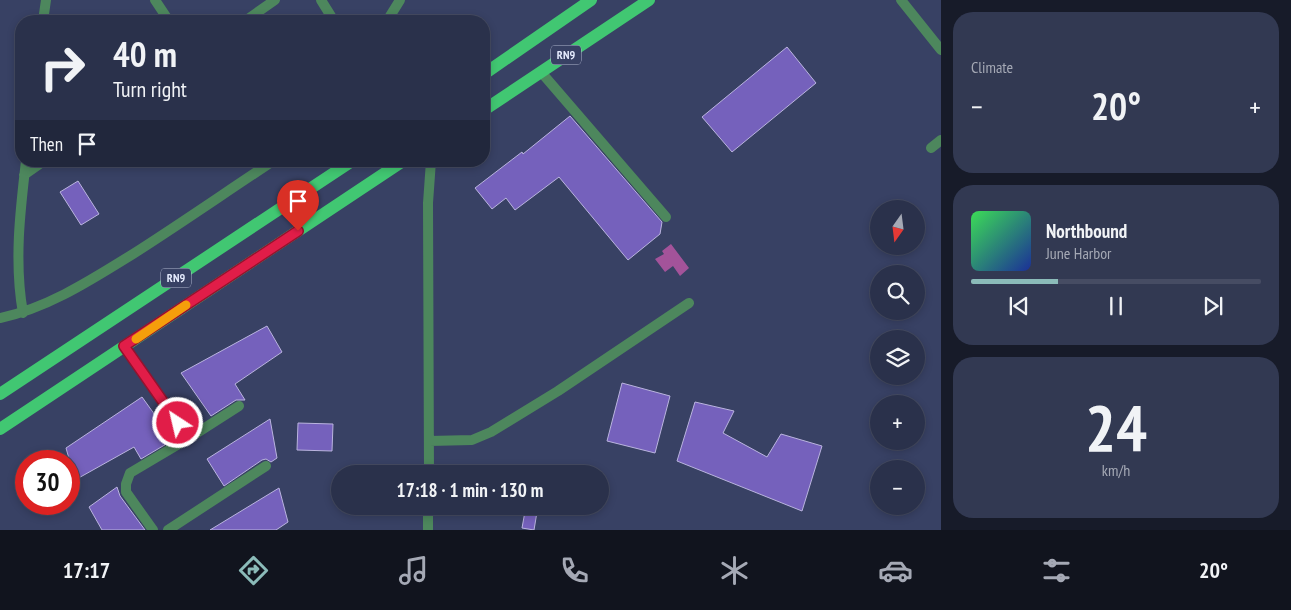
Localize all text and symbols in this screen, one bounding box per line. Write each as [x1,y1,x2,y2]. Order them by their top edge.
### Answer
text: 40 m [113,31,177,77]
icon: right [30,35,95,100]
road number: RN9 [551,46,581,64]
text: Climate [971,57,1013,77]
text: Turn right [113,75,187,103]
text: 20° [1091,81,1141,130]
text: − [971,88,983,125]
text: + [1249,88,1261,125]
icon: arrive [73,130,101,158]
text: Then [30,132,63,156]
pin [277,180,319,231]
icon: arrive [284,187,312,215]
north arrow [870,200,925,255]
map controls [870,200,925,515]
text: Northbound [1046,219,1127,243]
text: June Harbor [1046,243,1111,263]
button: search [870,265,925,320]
road number: RN9 [161,268,191,288]
icon: previous [1005,292,1033,320]
icon: pause [1102,292,1130,320]
icon: next [1199,292,1227,320]
button: layers [870,330,925,385]
text: 24 [1085,385,1147,469]
button: + [870,395,925,450]
position arrow [151,396,203,448]
speed limit sign: 30 [15,450,80,515]
button: − [870,460,925,515]
text: km/h [1102,460,1130,480]
text: 17:18 · 1 min · 130 m [397,478,543,502]
icon: directions [236,553,271,588]
icon: music [396,553,431,588]
icon: phone [557,553,592,588]
icon: climate [717,553,752,588]
icon: car [878,553,913,588]
icon: filters [1039,553,1074,588]
text: 17:17 [63,556,110,584]
text: 20° [1199,556,1228,584]

